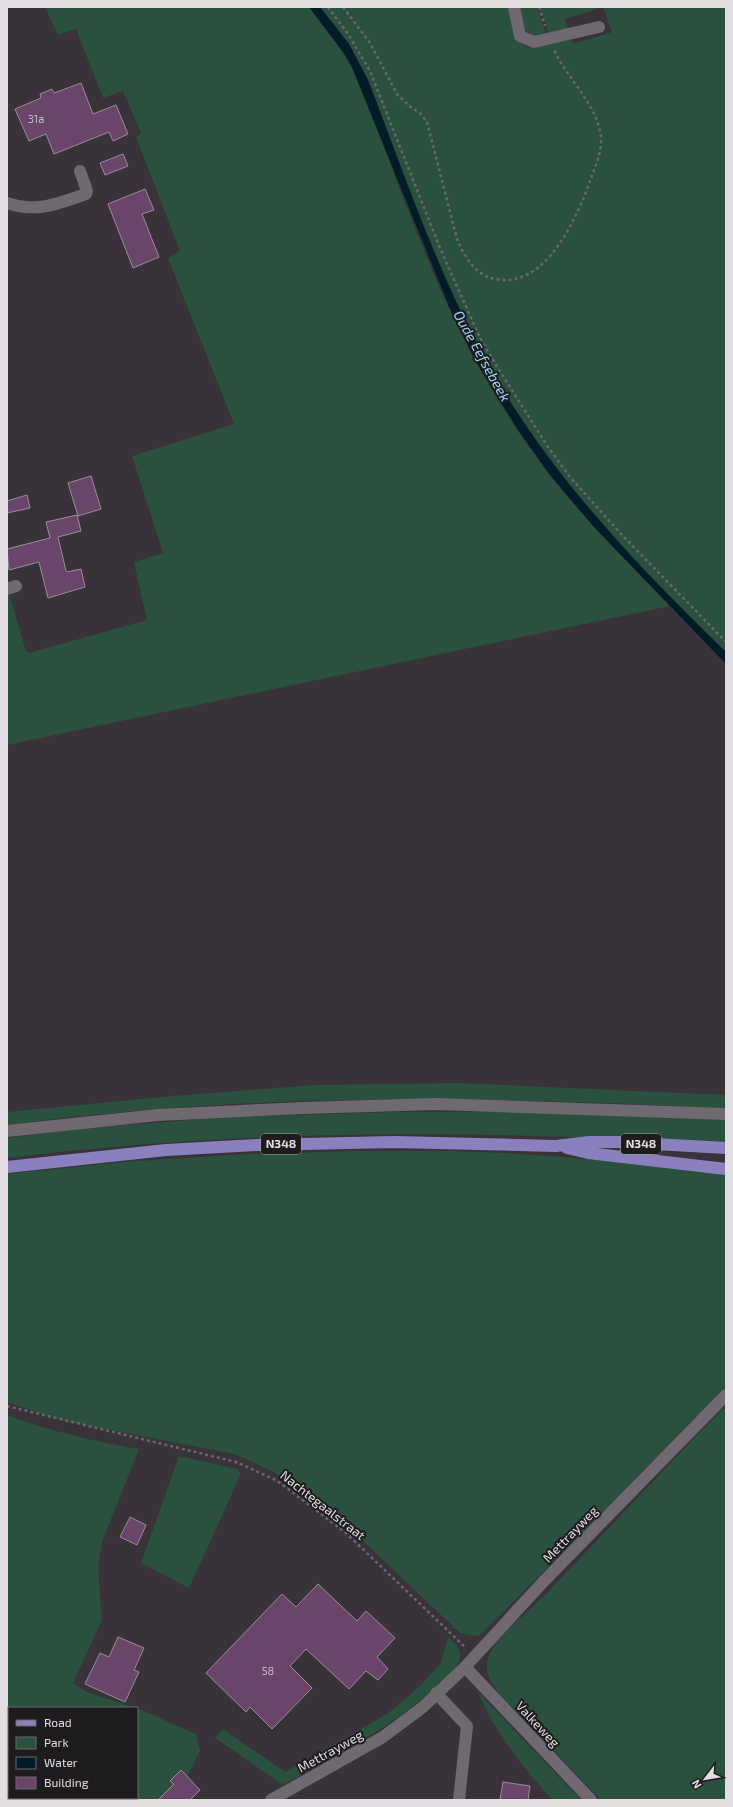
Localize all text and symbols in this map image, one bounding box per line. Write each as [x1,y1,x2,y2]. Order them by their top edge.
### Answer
house number: 31a [28,112,44,125]
water label: Oude Eefsebeek [450,307,514,404]
road number: N348 [261,1134,301,1154]
road number: N348 [621,1134,661,1154]
street label: Nachtegaalstraat [277,1467,369,1543]
street label: Mettrayweg [539,1502,601,1566]
house number: 58 [262,1664,274,1677]
street label: Valkeweg [513,1698,563,1750]
legend [8,1707,138,1799]
text: Road [44,1715,72,1729]
street label: Mettrayweg [294,1726,366,1776]
text: Park [44,1735,69,1749]
text: Water [44,1755,78,1769]
north arrow [685,1759,725,1799]
text: Building [44,1775,89,1789]
text: N [688,1778,704,1791]

